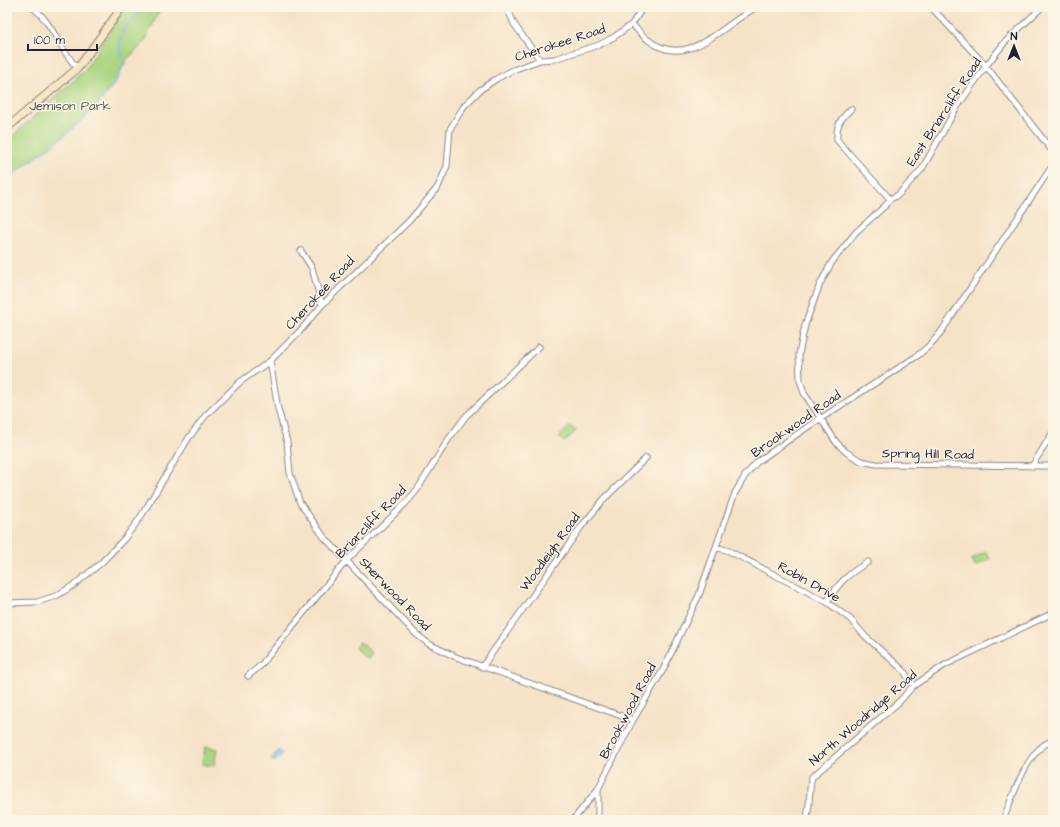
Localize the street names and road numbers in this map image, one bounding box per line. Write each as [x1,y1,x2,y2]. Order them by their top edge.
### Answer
street label: Cherokee Road [512,20,608,66]
street label: East Briarcliff Road [902,54,986,170]
street label: Cherokee Road [281,252,359,334]
street label: Brookwood Road [747,386,845,462]
street label: Spring Hill Road [882,444,975,465]
street label: Briarcliff Road [332,481,411,562]
street label: Woodleigh Road [515,509,586,595]
street label: Sherwood Road [355,553,435,635]
street label: Robin Drive [775,557,843,607]
street label: Brookwood Road [595,660,661,762]
street label: North Woodridge Road [805,666,922,771]

